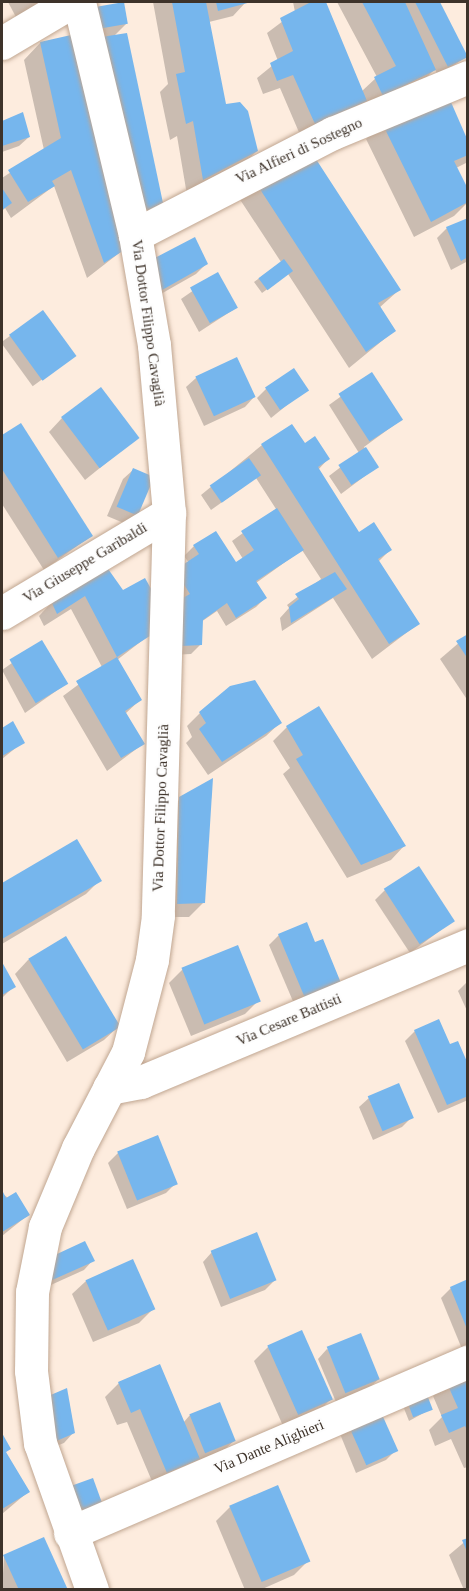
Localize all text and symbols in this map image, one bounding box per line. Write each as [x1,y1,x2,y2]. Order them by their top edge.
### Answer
street label: Via Alfieri di Sostegno [232,114,366,188]
street label: Via Dottor Filippo Cavaglià [127,239,169,407]
street label: Via Giuseppe Garibaldi [20,519,150,607]
street label: Via Dottor Filippo Cavaglià [149,724,173,892]
street label: Via Cesare Battisti [234,990,344,1050]
street label: Via Dante Alighieri [211,1416,327,1478]

